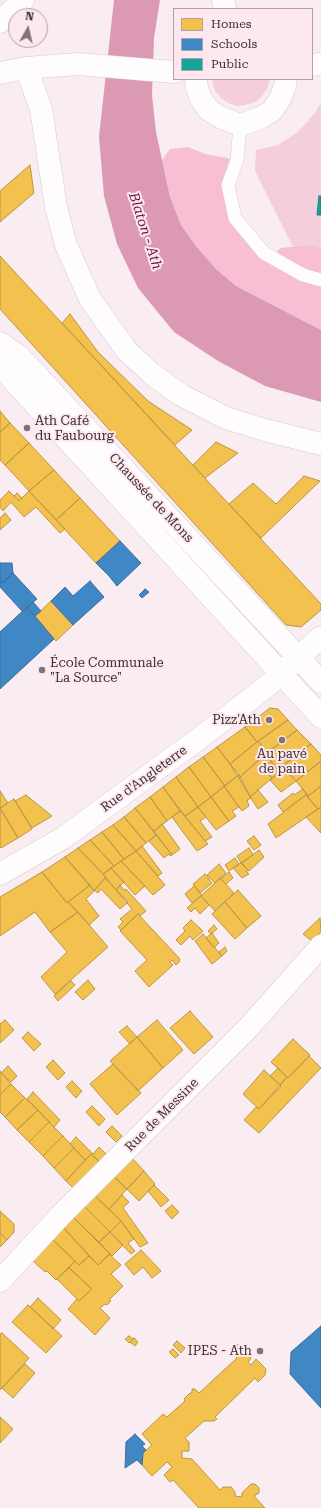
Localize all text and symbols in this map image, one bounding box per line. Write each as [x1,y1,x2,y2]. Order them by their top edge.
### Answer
north arrow [8,8,48,48]
legend [173,8,313,80]
text: N [24,10,35,24]
text: Homes [211,17,251,31]
text: Schools [211,37,257,51]
text: Public [211,57,248,71]
water label: Blaton - Ath [125,190,165,272]
place label: Ath Café du Faubourg [35,413,114,444]
marker: Ath Café du Faubourg [22,423,32,433]
street label: Chaussée de Mons [106,450,196,546]
place label: École Communale "La Source" [50,655,164,686]
marker: École Communale "La Source" [37,665,47,675]
place label: Pizz'Ath [212,712,261,728]
marker: Pizz'Ath [264,715,274,725]
marker: Au pavé de pain [277,735,287,745]
street label: Rue d'Angleterre [98,742,190,816]
place label: Au pavé de pain [257,746,307,777]
street label: Rue de Messine [122,1075,202,1155]
place label: IPES - Ath [188,1343,252,1359]
marker: IPES - Ath [255,1346,265,1356]

